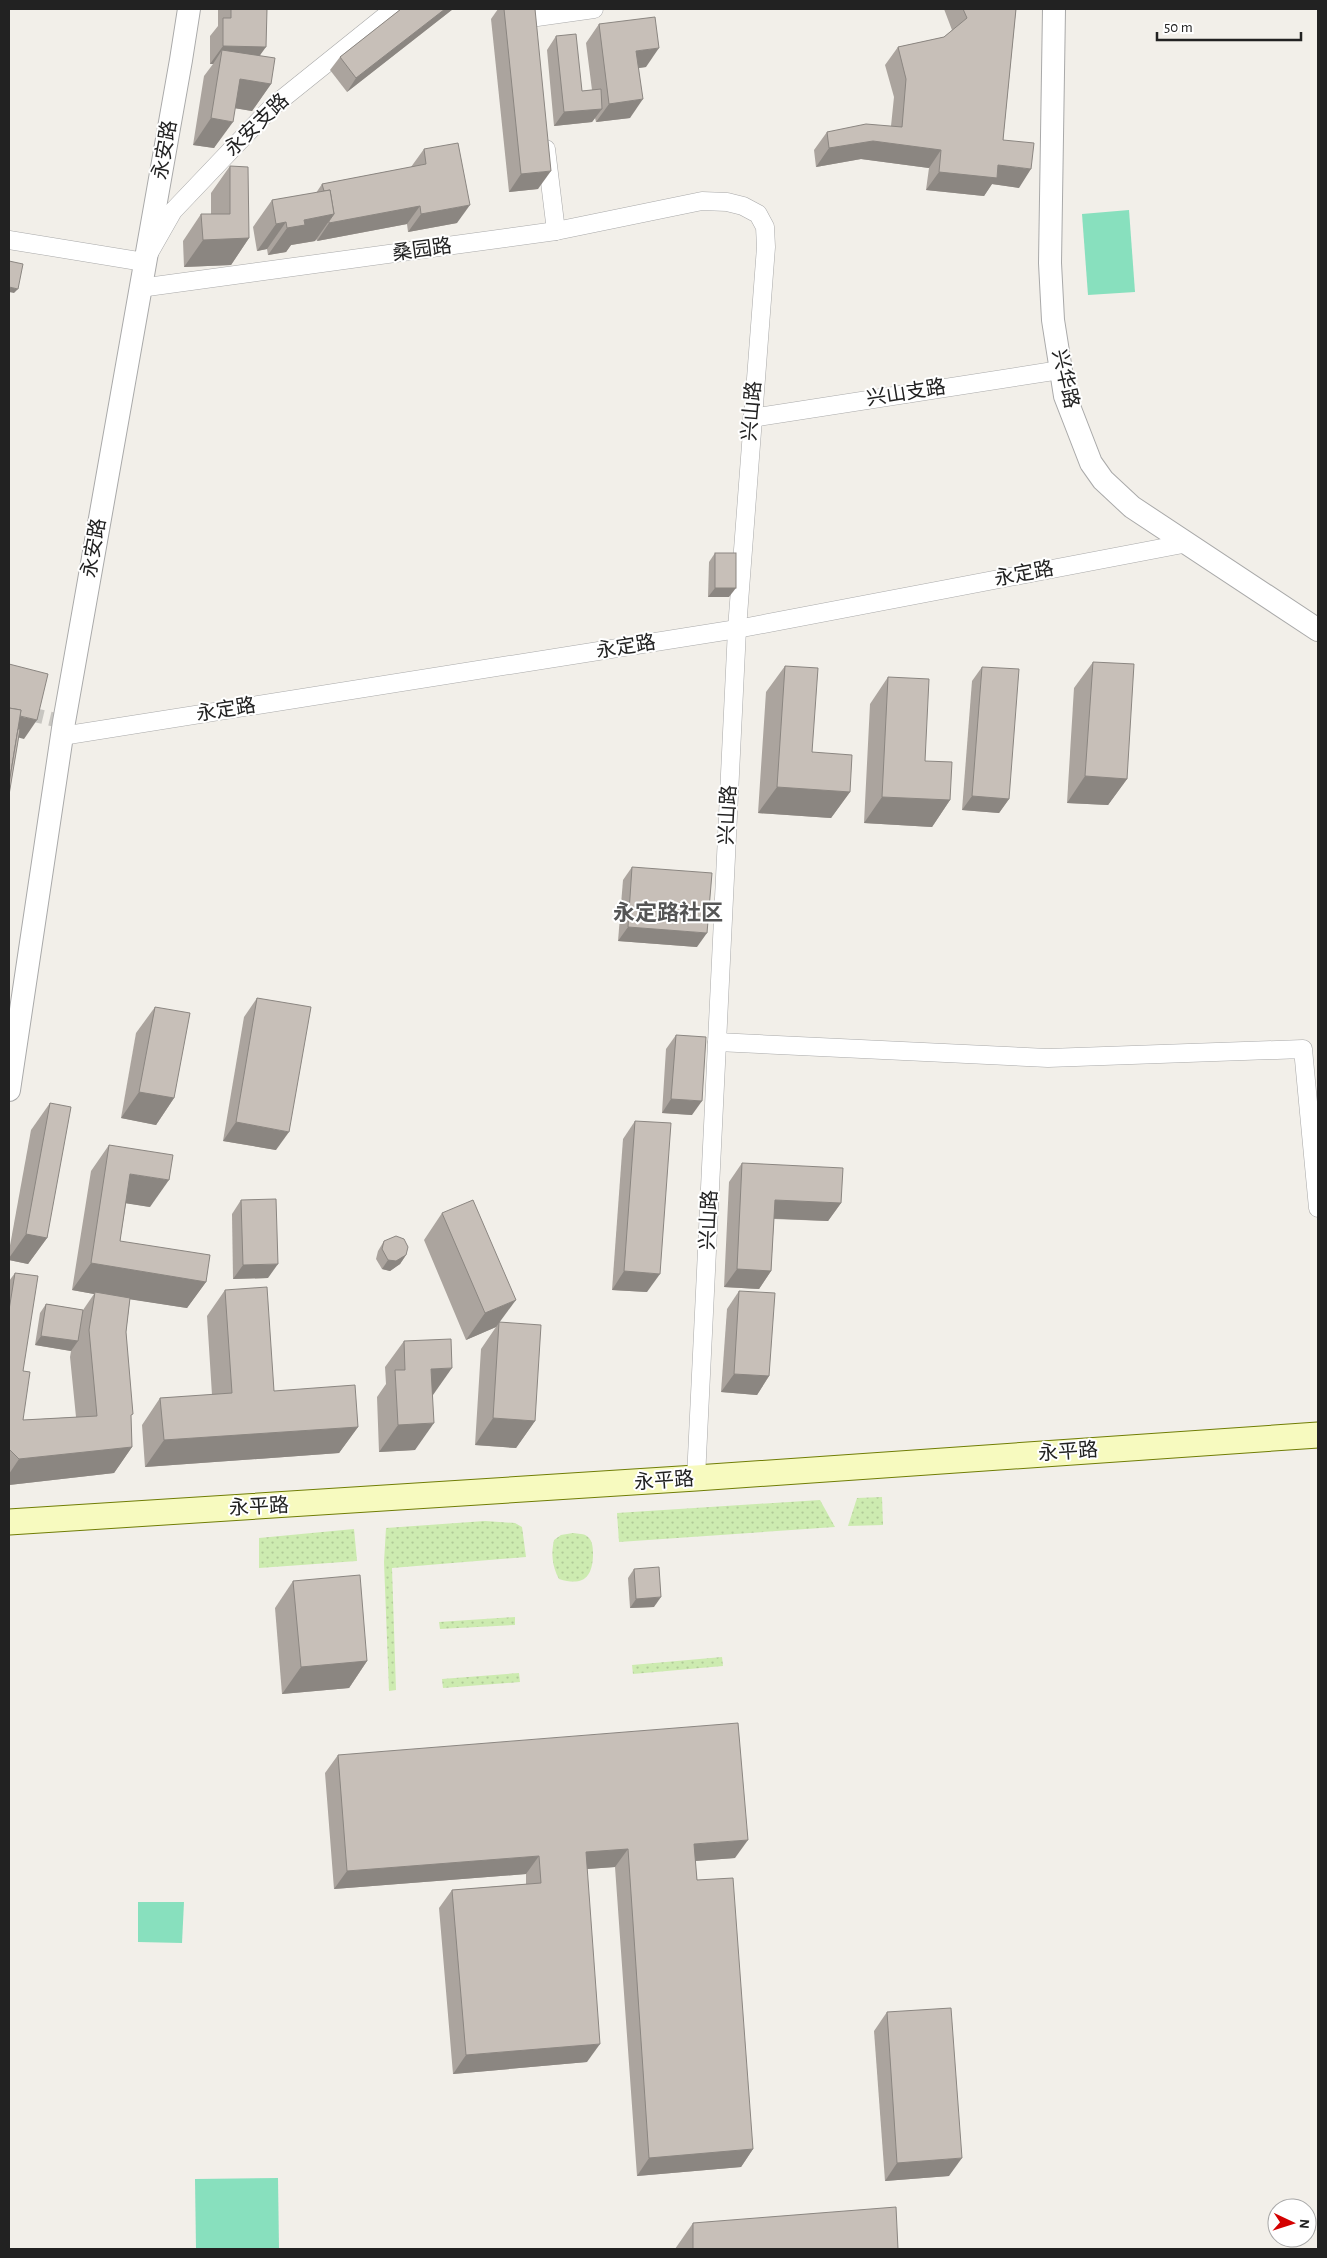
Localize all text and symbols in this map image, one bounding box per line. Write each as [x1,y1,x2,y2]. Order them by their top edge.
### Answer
scale bar [1157,10,1301,42]
text: 50 m [1164,20,1193,35]
street label: 永安支路 [221,89,293,160]
street label: 永安路 [149,119,180,181]
street label: 桑园路 [391,235,453,264]
street label: 兴华路 [1049,347,1082,410]
street label: 兴山支路 [865,376,947,409]
street label: 兴山路 [738,380,765,442]
street label: 永安路 [78,517,109,579]
street label: 永定路 [992,557,1055,590]
street label: 永定路 [595,631,657,662]
street label: 永定路 [195,694,257,725]
street label: 兴山路 [715,784,740,845]
district label: 永定路社区 [613,900,723,924]
street label: 兴山路 [696,1189,721,1250]
street label: 永平路 [1037,1439,1099,1464]
street label: 永平路 [633,1468,695,1493]
street label: 永平路 [228,1494,289,1519]
north arrow [1267,2198,1317,2248]
text: N [1297,2218,1311,2229]

